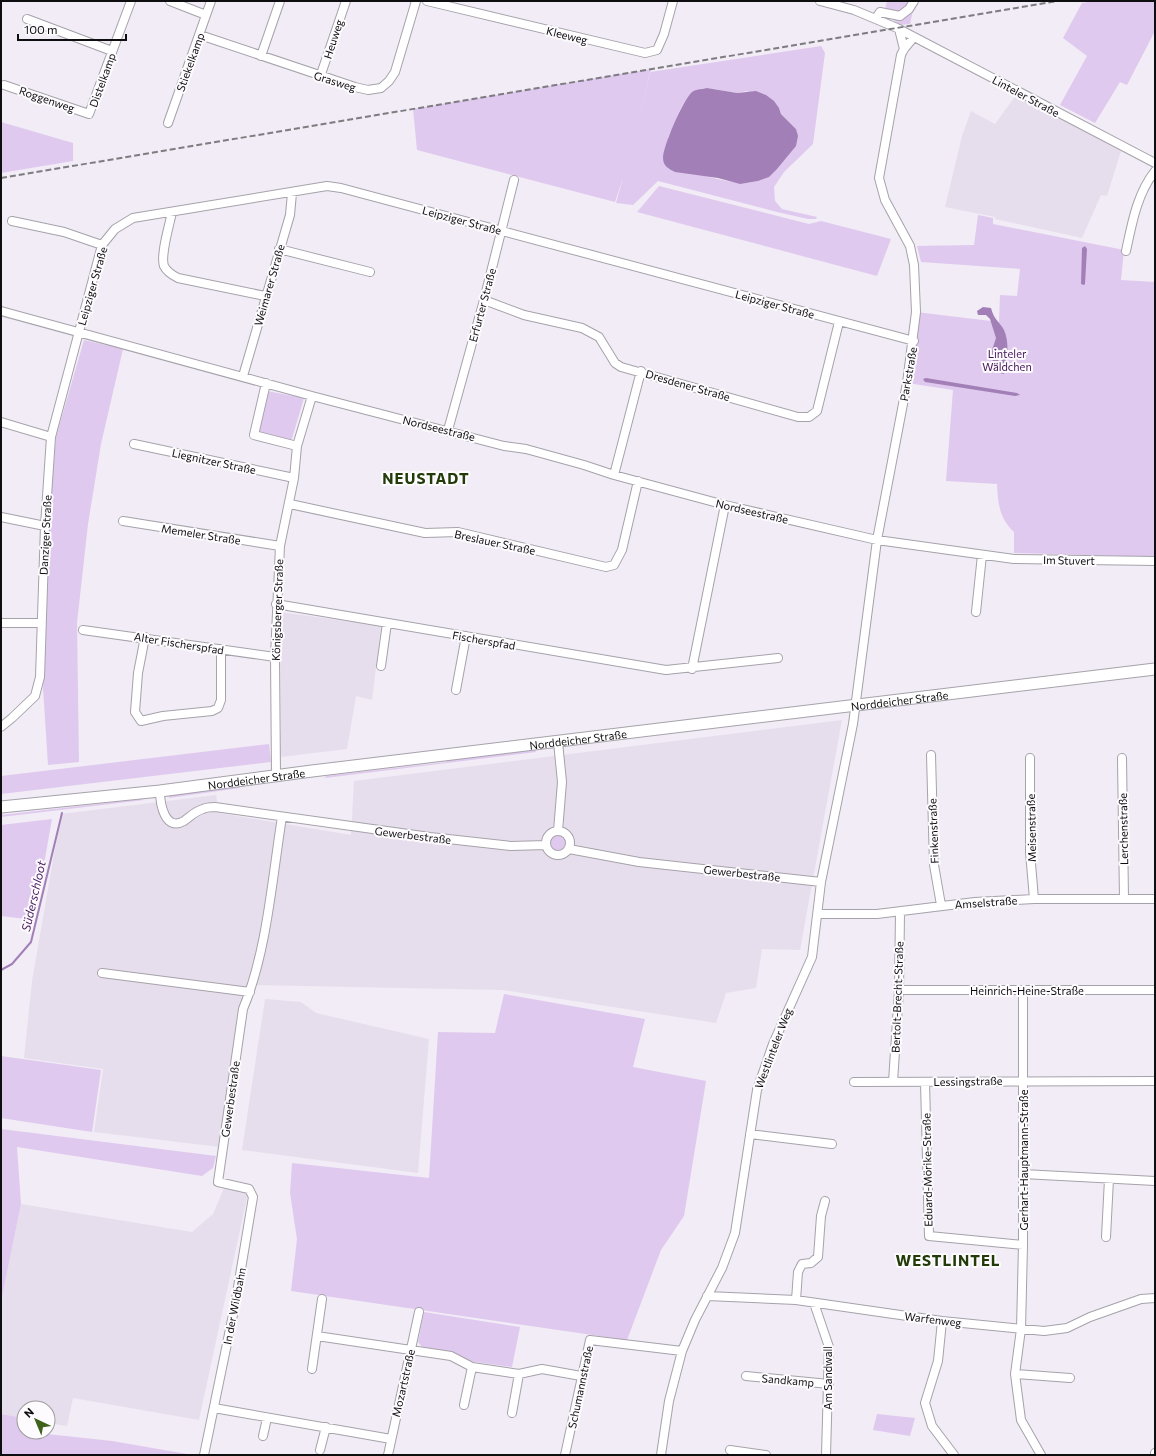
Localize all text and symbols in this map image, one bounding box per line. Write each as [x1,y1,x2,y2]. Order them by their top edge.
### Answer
scale bar [18,16,126,42]
street label: Heuweg [321,18,345,60]
text: 100 m [24,22,58,36]
street label: Kleeweg [545,24,589,46]
street label: Stiekelkamp [173,31,207,93]
street label: Distelkamp [86,51,118,109]
street label: Grasweg [312,68,358,94]
street label: Linteler Straße [990,73,1062,119]
street label: Roggenweg [18,83,76,115]
street label: Leipziger Straße [421,203,503,237]
street label: Weimarer Straße [251,243,287,327]
street label: Leipziger Straße [75,245,109,327]
street label: Erfurter Straße [466,266,498,343]
street label: Leipziger Straße [734,287,816,321]
street label: Parkstraße [897,346,919,402]
park label: Linteler Wäldchen [982,347,1032,373]
street label: Dresdener Straße [644,367,732,403]
street label: Nordseestraße [402,413,477,443]
street label: Liegnitzer Straße [171,446,257,476]
district label: NEUSTADT [382,469,470,487]
street label: Danziger Straße [36,495,54,575]
street label: Nordseestraße [714,496,790,526]
street label: Memeler Straße [160,521,242,547]
street label: Breslauer Straße [453,527,537,557]
street label: Im Stuvert [1043,553,1096,567]
street label: Königsberger Straße [269,559,285,661]
street label: Fischerspfad [452,628,516,652]
street label: Alter Fischerspfad [133,629,225,657]
street label: Norddeicher Straße [850,688,949,712]
street label: Norddeicher Straße [529,726,628,751]
street label: Norddeicher Straße [207,765,306,791]
street label: Lerchenstraße [1116,793,1130,865]
street label: Meisenstraße [1024,794,1038,862]
street label: Finkenstraße [925,798,941,864]
street label: Gewerbestraße [374,824,452,846]
water label: Süderschloot [18,858,48,933]
street label: Gewerbestraße [703,863,781,884]
street label: Amselstraße [954,893,1018,911]
street label: Bertolt-Brecht-Straße [889,941,905,1053]
street label: Heinrich-Heine-Straße [970,984,1084,997]
street label: Westlinteler Weg [752,1006,794,1090]
street label: Gewerbestraße [218,1060,242,1138]
street label: Lessingstraße [933,1074,1003,1088]
street label: Gerhart-Hauptmann-Straße [1017,1089,1030,1230]
street label: Eduard-Mörike-Straße [920,1113,934,1227]
district label: WESTLINTEL [895,1251,1001,1269]
street label: In der Wildbahn [220,1266,248,1346]
street label: Warfenweg [904,1309,962,1329]
street label: Schumannstraße [565,1344,595,1430]
street label: Am Sandwall [821,1346,834,1410]
street label: Mozartstraße [389,1348,417,1418]
street label: Sandkamp [761,1371,815,1389]
north arrow [16,1400,56,1440]
text: N [21,1405,36,1420]

